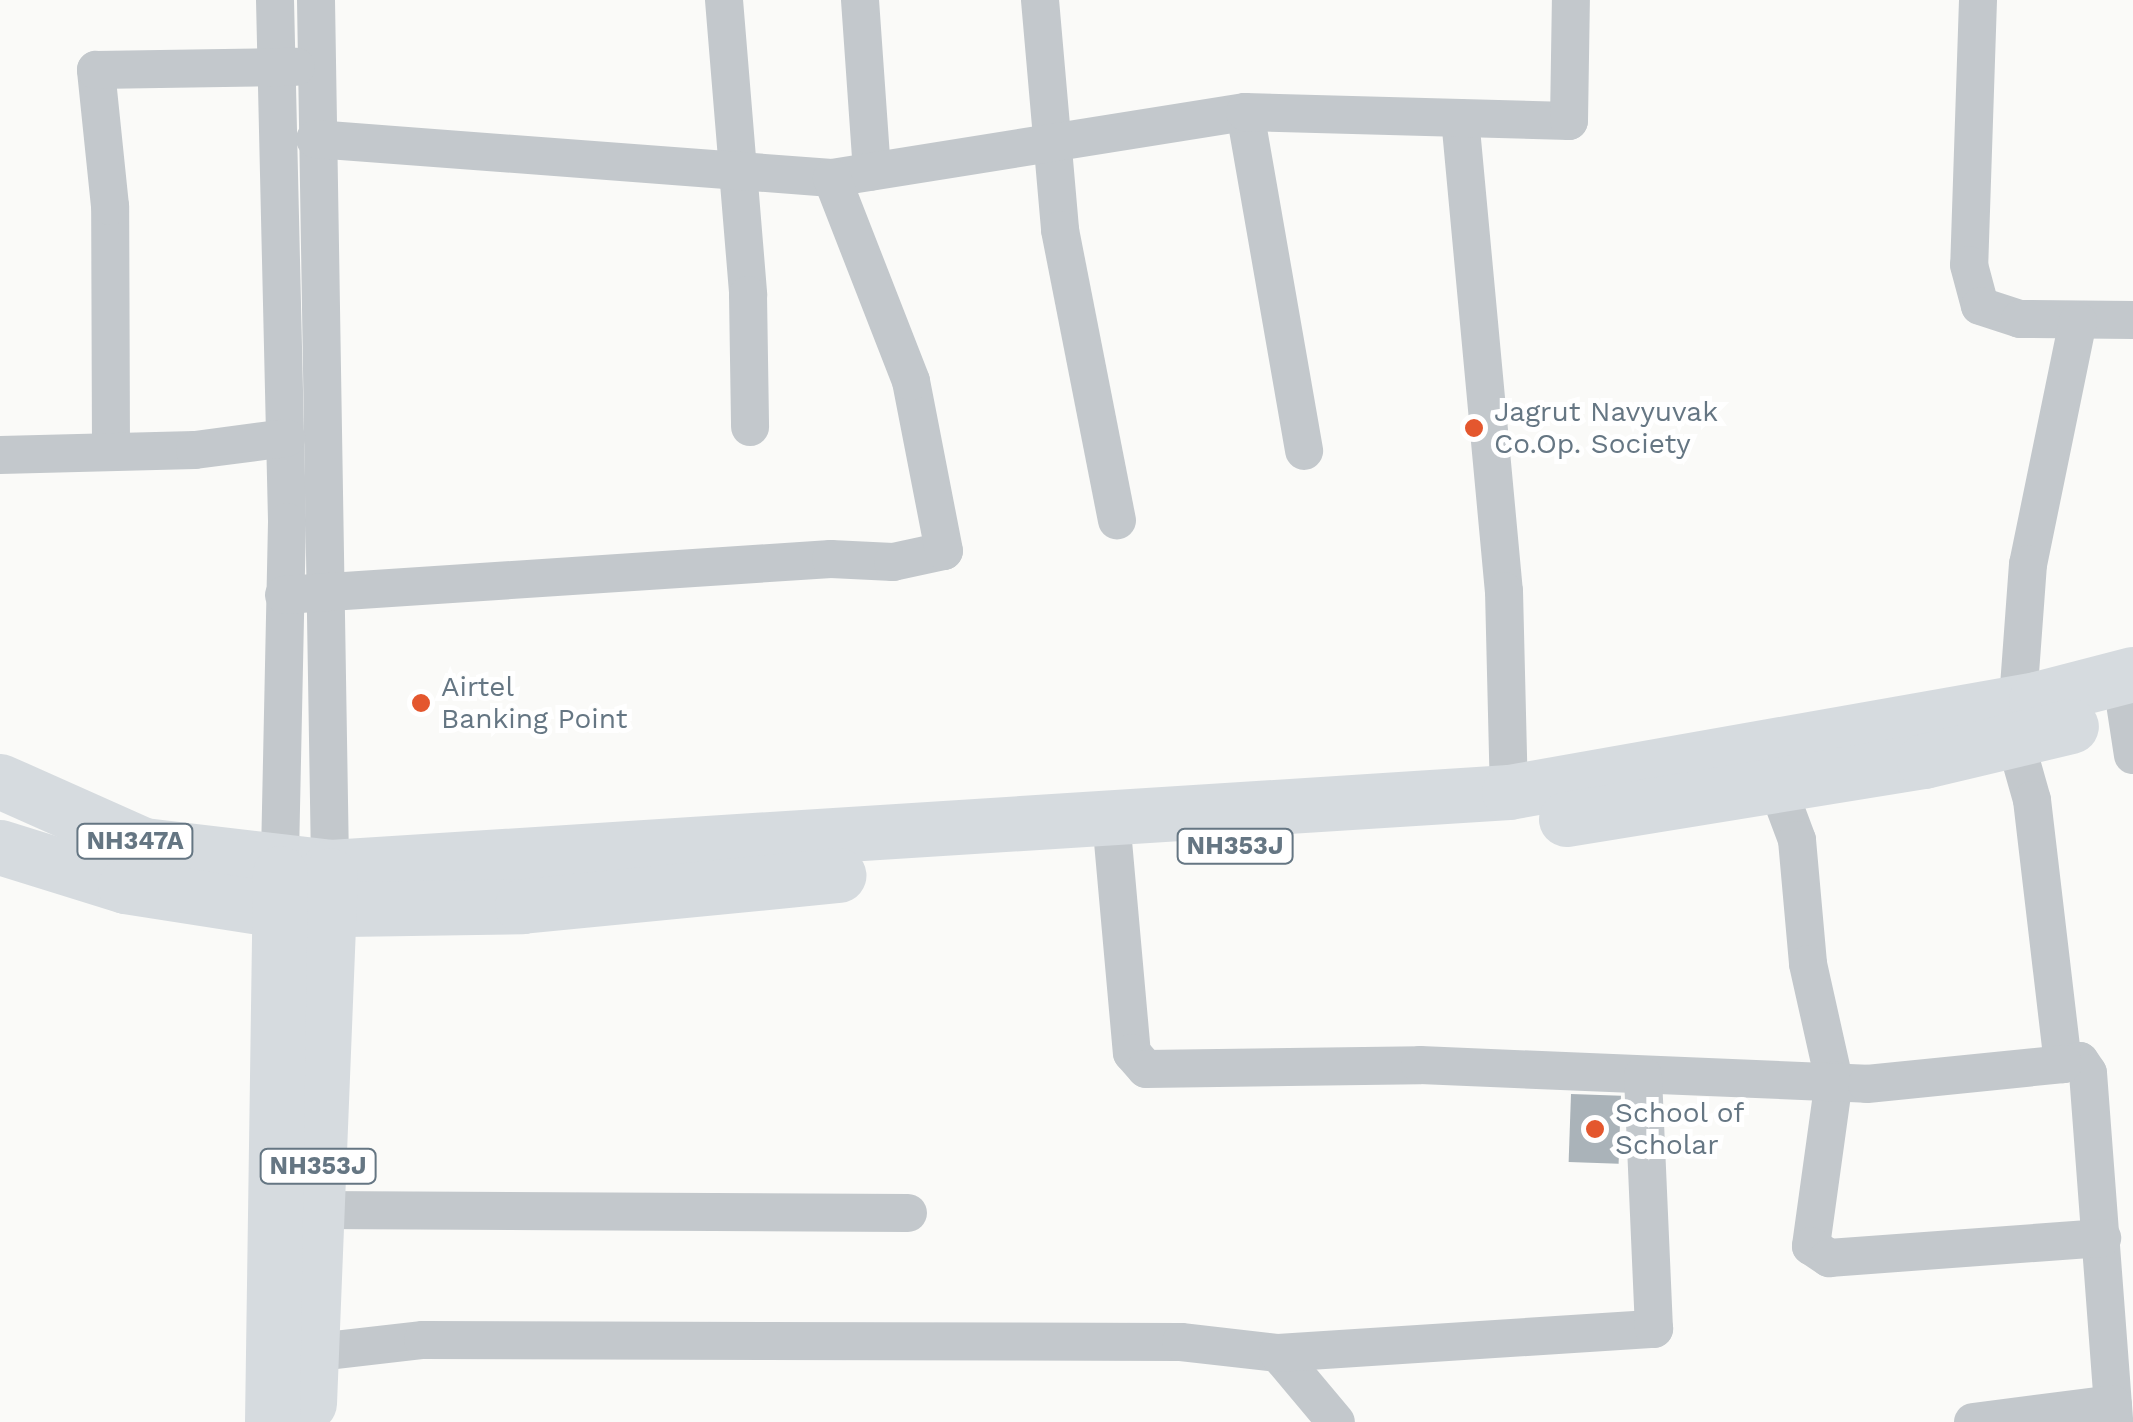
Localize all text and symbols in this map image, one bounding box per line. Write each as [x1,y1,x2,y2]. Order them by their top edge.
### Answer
place label: Jagrut Navyuvak Co.Op. Society [1494,395,1718,461]
marker: Jagrut Navyuvak Co.Op. Society [1463,417,1485,439]
place label: Airtel Banking Point [441,670,628,736]
marker: Airtel Banking Point [410,692,432,714]
road number: NH347A [75,821,195,861]
road number: NH353J [1175,826,1295,866]
place label: School of Scholar [1615,1096,1745,1162]
marker: School of Scholar [1584,1118,1606,1140]
road number: NH353J [258,1146,378,1186]

